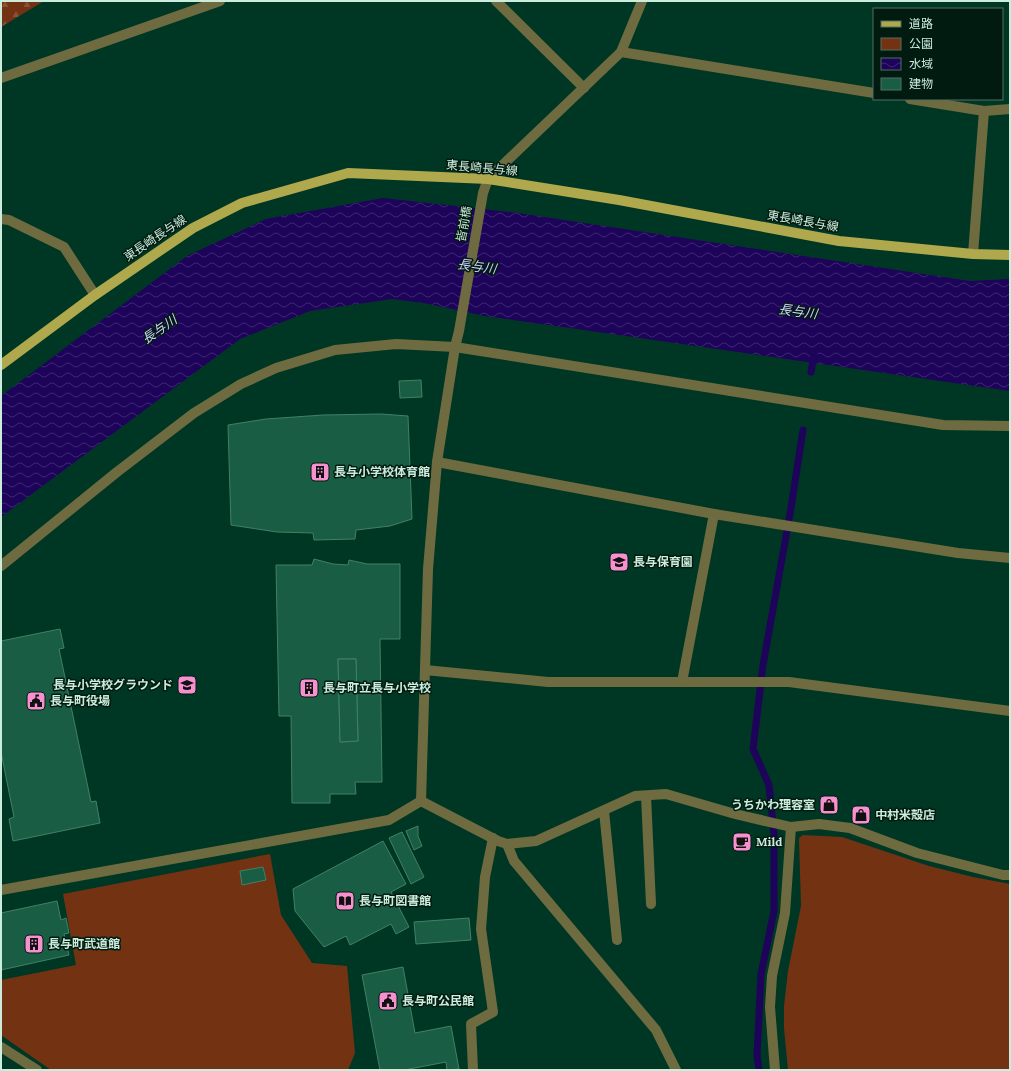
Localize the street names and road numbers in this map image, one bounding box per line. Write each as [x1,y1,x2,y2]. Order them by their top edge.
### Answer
street label: 東長崎長与線 [446,157,519,178]
street label: 皆前橋 [453,205,474,243]
street label: 東長崎長与線 [766,207,840,234]
street label: 東長崎長与線 [121,211,189,264]

